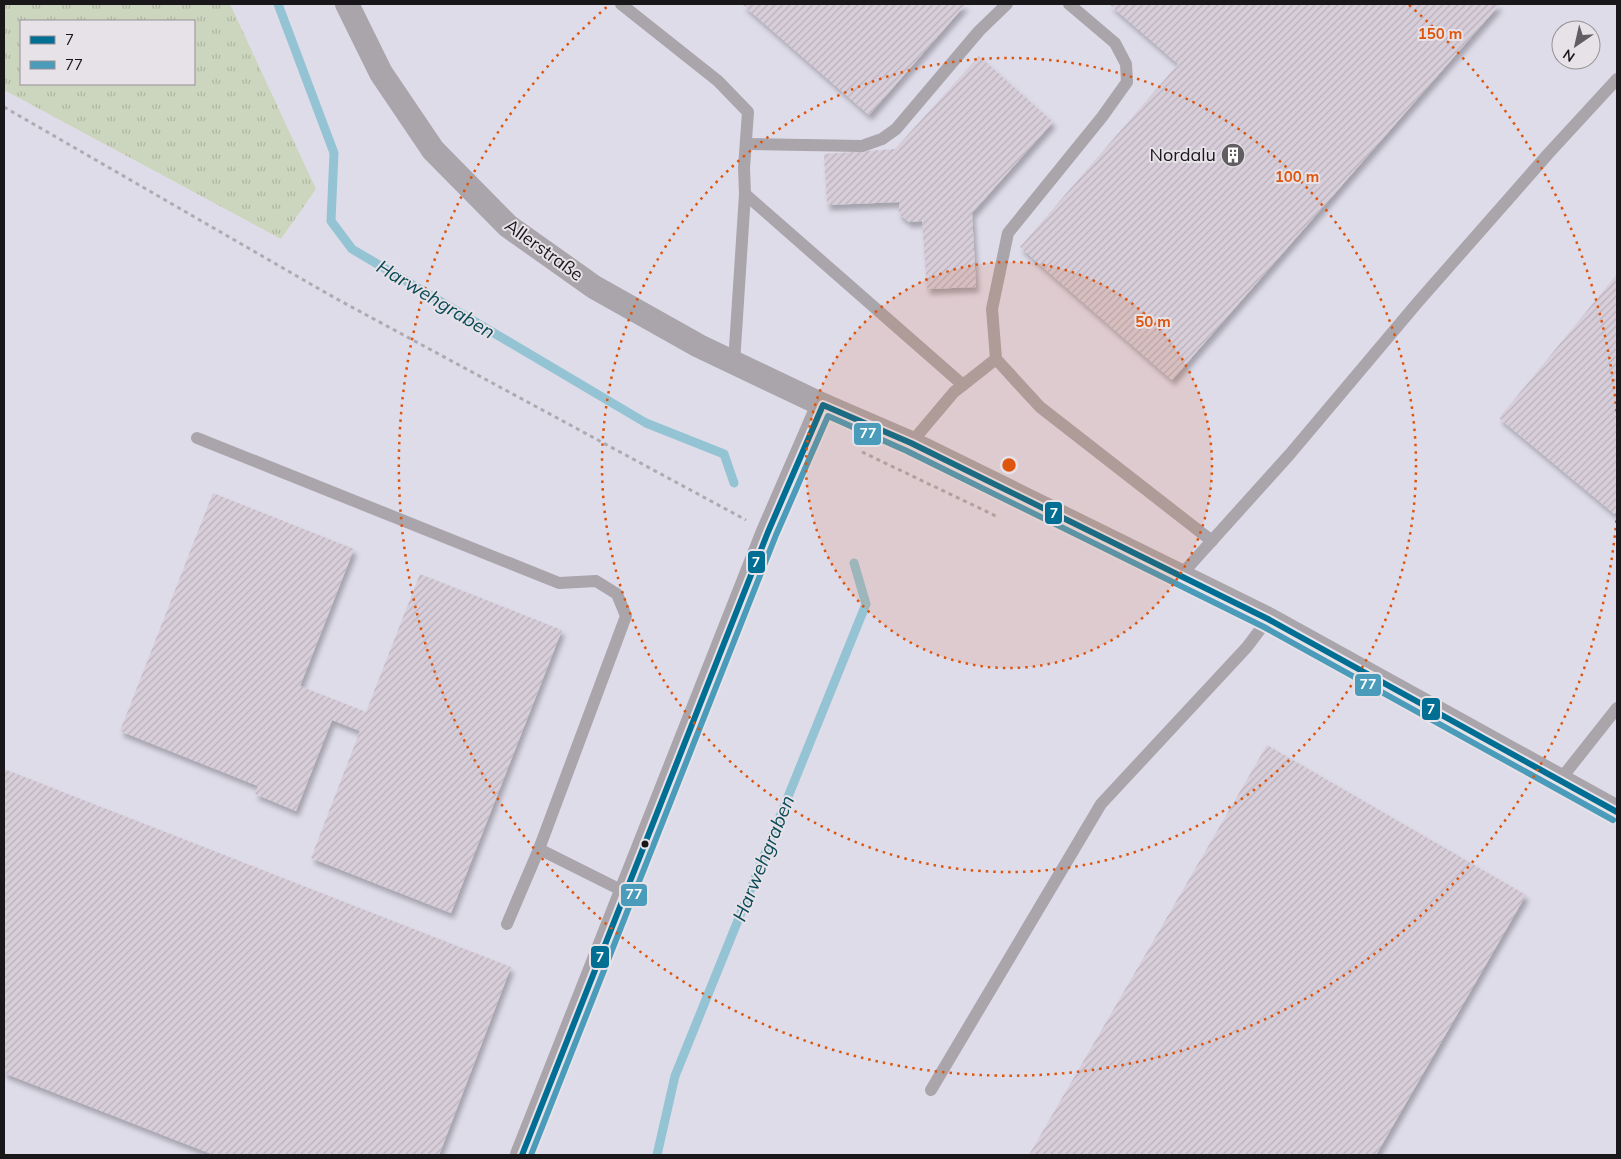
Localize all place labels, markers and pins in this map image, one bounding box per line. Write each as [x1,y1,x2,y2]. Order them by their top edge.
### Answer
building icon: Nordalu [1220,142,1246,168]
place label: Nordalu [1150,143,1216,166]
centre of rings [1000,456,1018,474]
unlabelled marker [640,839,650,849]

